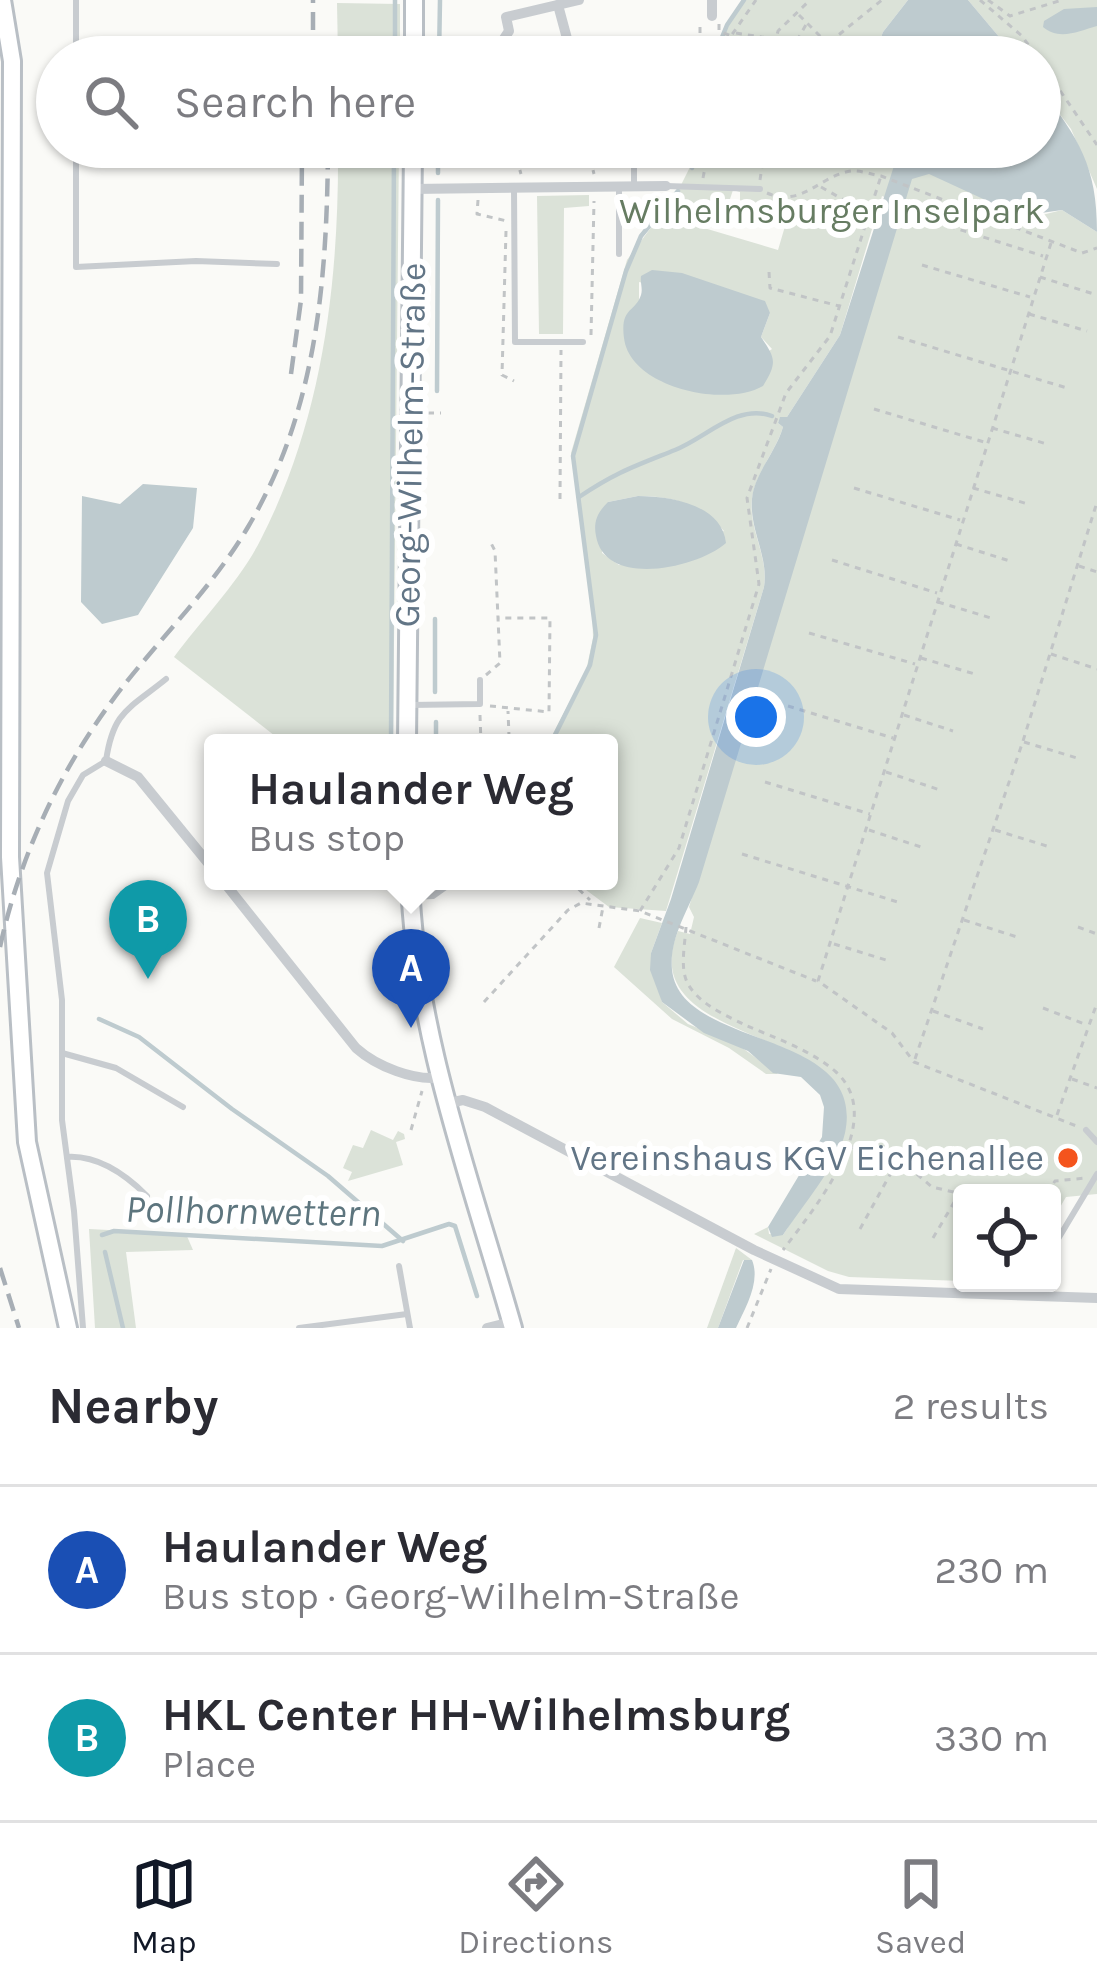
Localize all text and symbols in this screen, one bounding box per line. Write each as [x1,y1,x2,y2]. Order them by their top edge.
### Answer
search box [36,36,1061,168]
icon: search [78,69,144,135]
text: Search here [174,76,416,128]
park label: Wilhelmsburger Inselpark [619,190,1045,232]
street label: Georg-Wilhelm-Straße [386,262,434,628]
your location [726,687,786,747]
popup [204,734,618,890]
text: Haulander Weg [248,763,574,815]
text: Bus stop [248,815,405,861]
pin: B [109,880,187,979]
pin: A [372,929,450,1028]
place label: Vereinshaus KGV Eichenallee [570,1137,1044,1179]
marker: Vereinshaus KGV Eichenallee [1055,1145,1081,1171]
map controls [953,1184,1061,1292]
button: locate [953,1184,1061,1292]
water label: Pollhornwettern [125,1186,381,1236]
text: Nearby [48,1376,218,1436]
text: 2 results [893,1383,1049,1429]
text: Haulander Weg [162,1521,488,1573]
text: A [75,1547,99,1593]
text: 230 m [934,1547,1049,1593]
text: Bus stop · Georg-Wilhelm-Straße [162,1573,740,1619]
text: HKL Center HH-Wilhelmsburg [162,1689,791,1741]
text: B [74,1715,100,1761]
text: 330 m [934,1715,1049,1761]
text: Place [162,1741,256,1787]
tab: Map [131,1851,197,1961]
tab: Directions [458,1851,613,1961]
tab: Saved [875,1851,966,1961]

